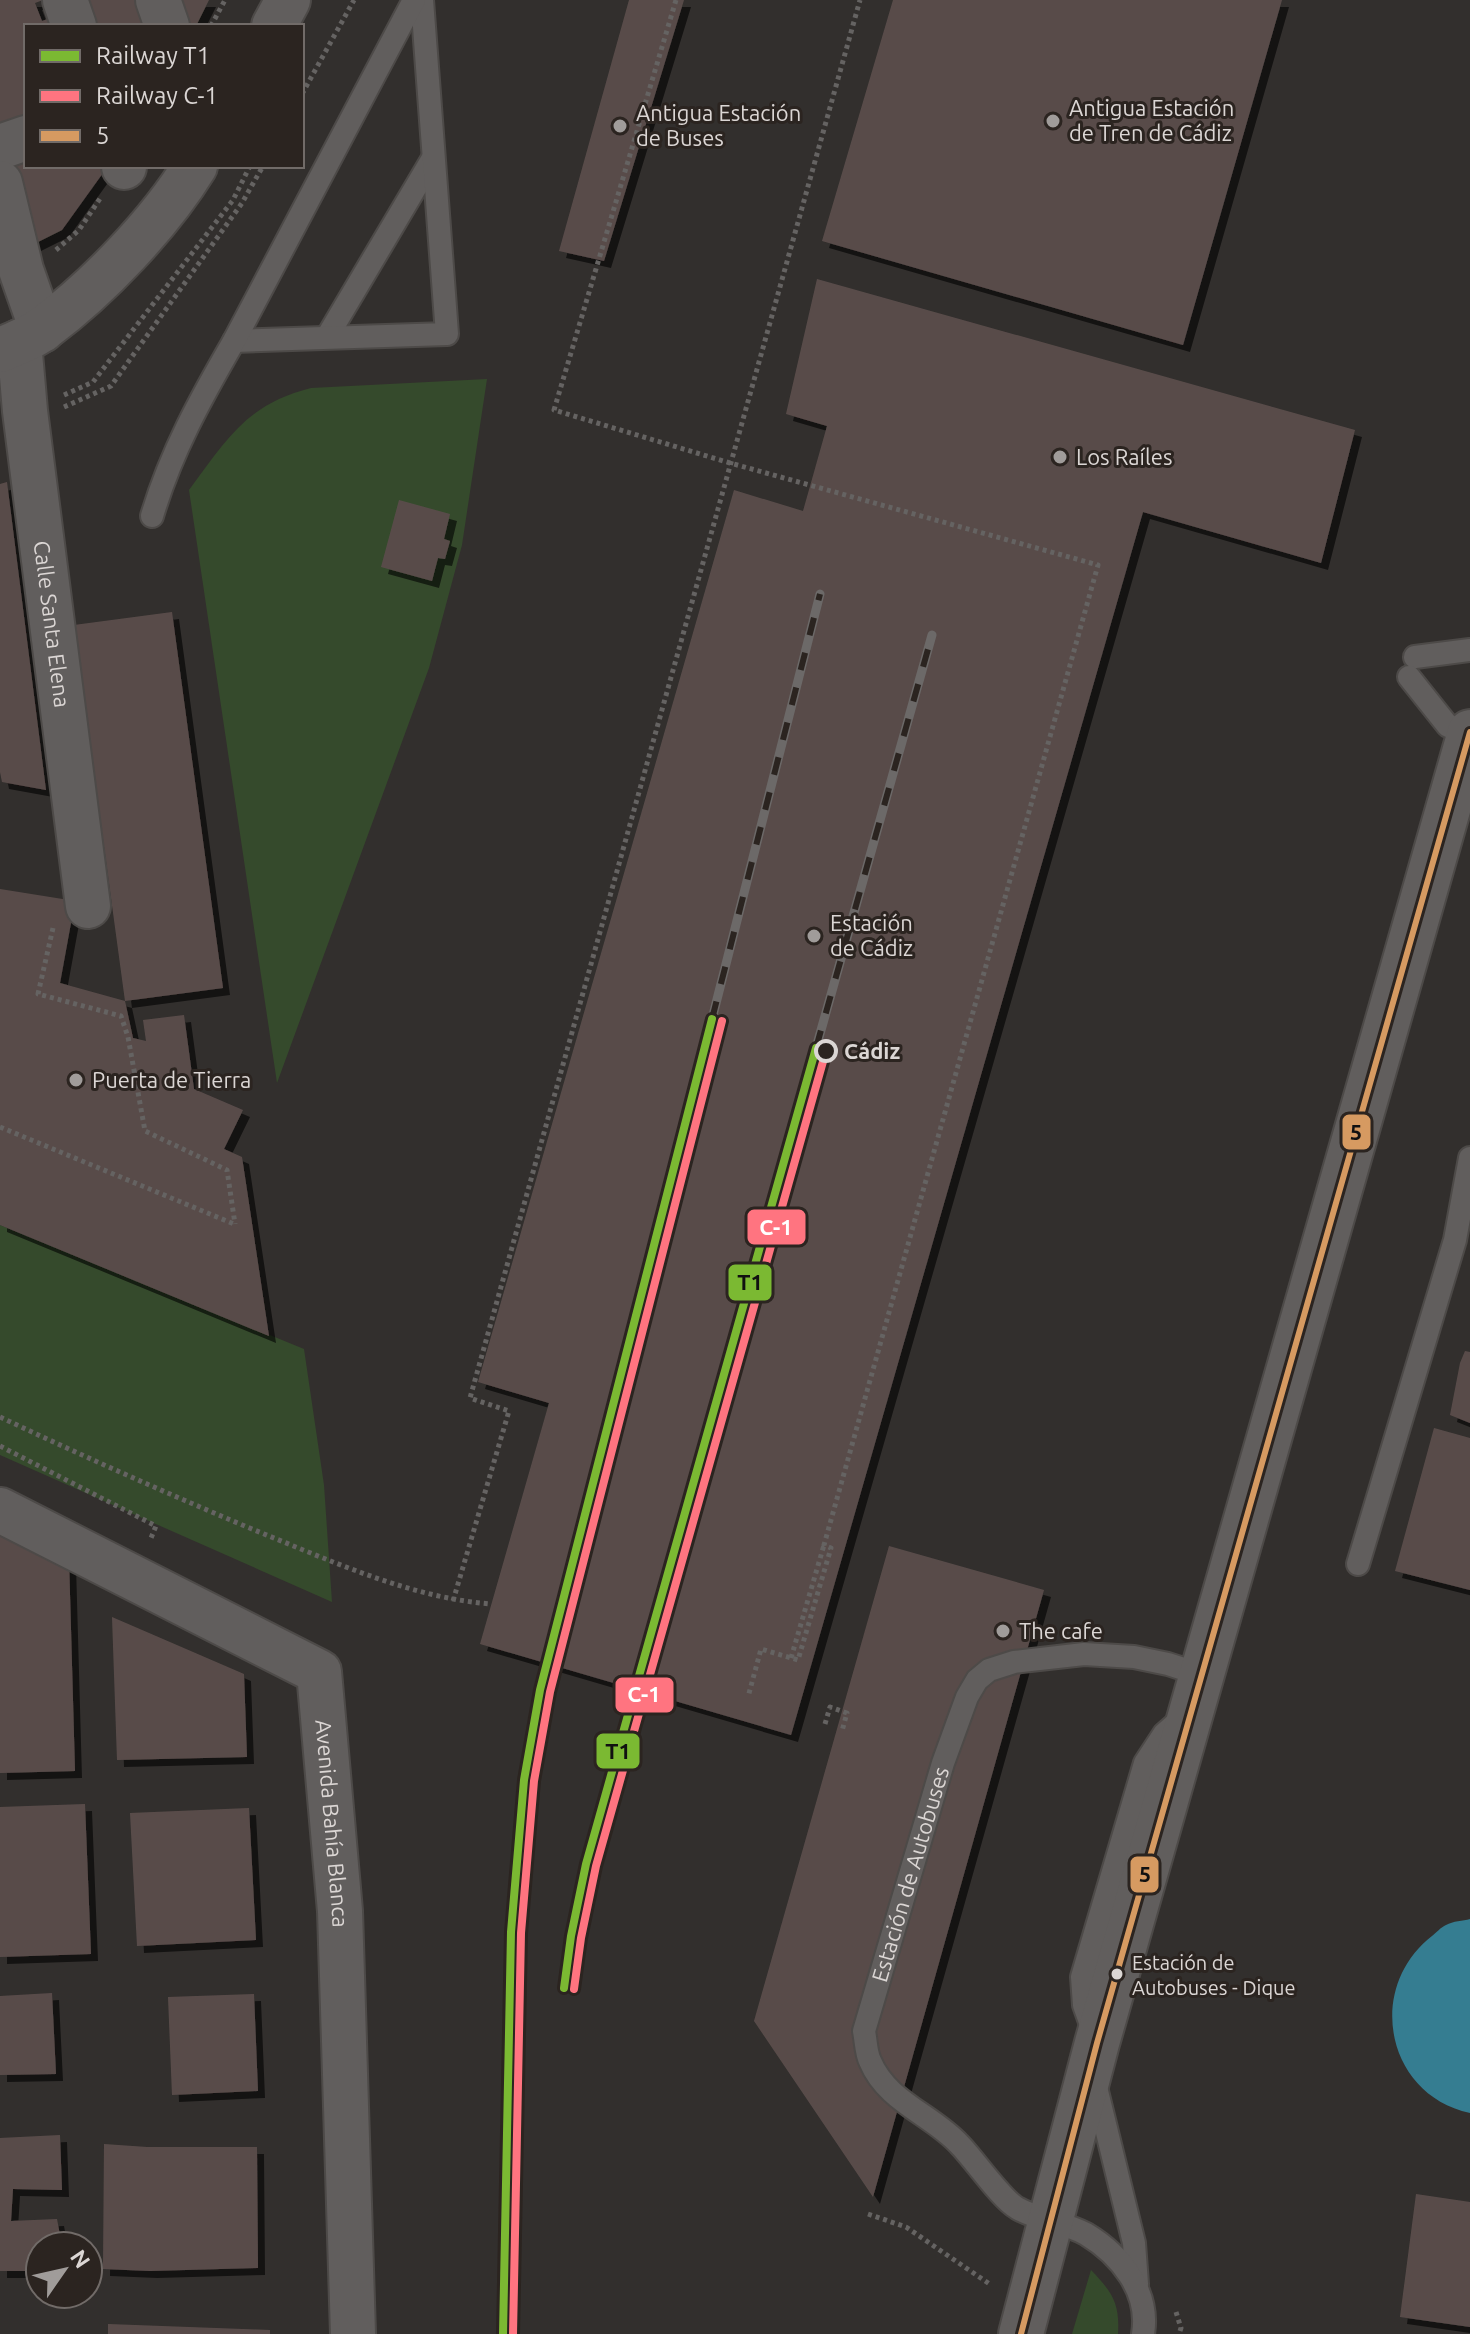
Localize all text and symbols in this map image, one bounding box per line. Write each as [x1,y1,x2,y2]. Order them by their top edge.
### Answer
legend [24,24,304,168]
text: Railway T1 [96,42,210,69]
text: Railway C-1 [96,82,218,109]
place label: Antigua Estación de Tren de Cádiz [1069,95,1234,145]
place label: Antigua Estación de Buses [636,100,801,150]
marker: Antigua Estación de Tren de Cádiz [1044,112,1062,130]
marker: Antigua Estación de Buses [611,117,629,135]
text: 5 [96,122,110,149]
place label: Los Raíles [1076,444,1172,469]
marker: Los Raíles [1051,448,1069,466]
street label: Calle Santa Elena [30,539,76,709]
place label: Estación de Cádiz [830,910,913,960]
marker: Estación de Cádiz [805,927,823,945]
place label: Cádiz [844,1038,900,1063]
marker: Cádiz [815,1040,837,1062]
place label: Puerta de Tierra [92,1067,251,1092]
marker: Puerta de Tierra [67,1071,85,1089]
line badge: 5 [1341,1113,1372,1151]
text: 5 [1350,1119,1362,1144]
line badge: C-1 [746,1208,807,1246]
text: C-1 [759,1214,793,1239]
line badge: T1 [727,1263,773,1302]
text: T1 [737,1269,763,1294]
place label: The cafe [1019,1618,1103,1643]
marker: The cafe [994,1622,1012,1640]
line badge: C-1 [614,1676,675,1714]
text: C-1 [627,1681,661,1706]
street label: Avenida Bahía Blanca [311,1719,354,1928]
line badge: T1 [595,1732,641,1770]
text: T1 [605,1738,631,1763]
street label: Estación de Autobuses [866,1764,953,1985]
line badge: 5 [1129,1855,1160,1894]
text: 5 [1139,1861,1151,1886]
place label: Estación de Autobuses - Dique [1132,1951,1296,1999]
marker: Estación de Autobuses - Dique [1109,1966,1125,1982]
north arrow [24,2230,104,2310]
text: N [66,2245,96,2272]

